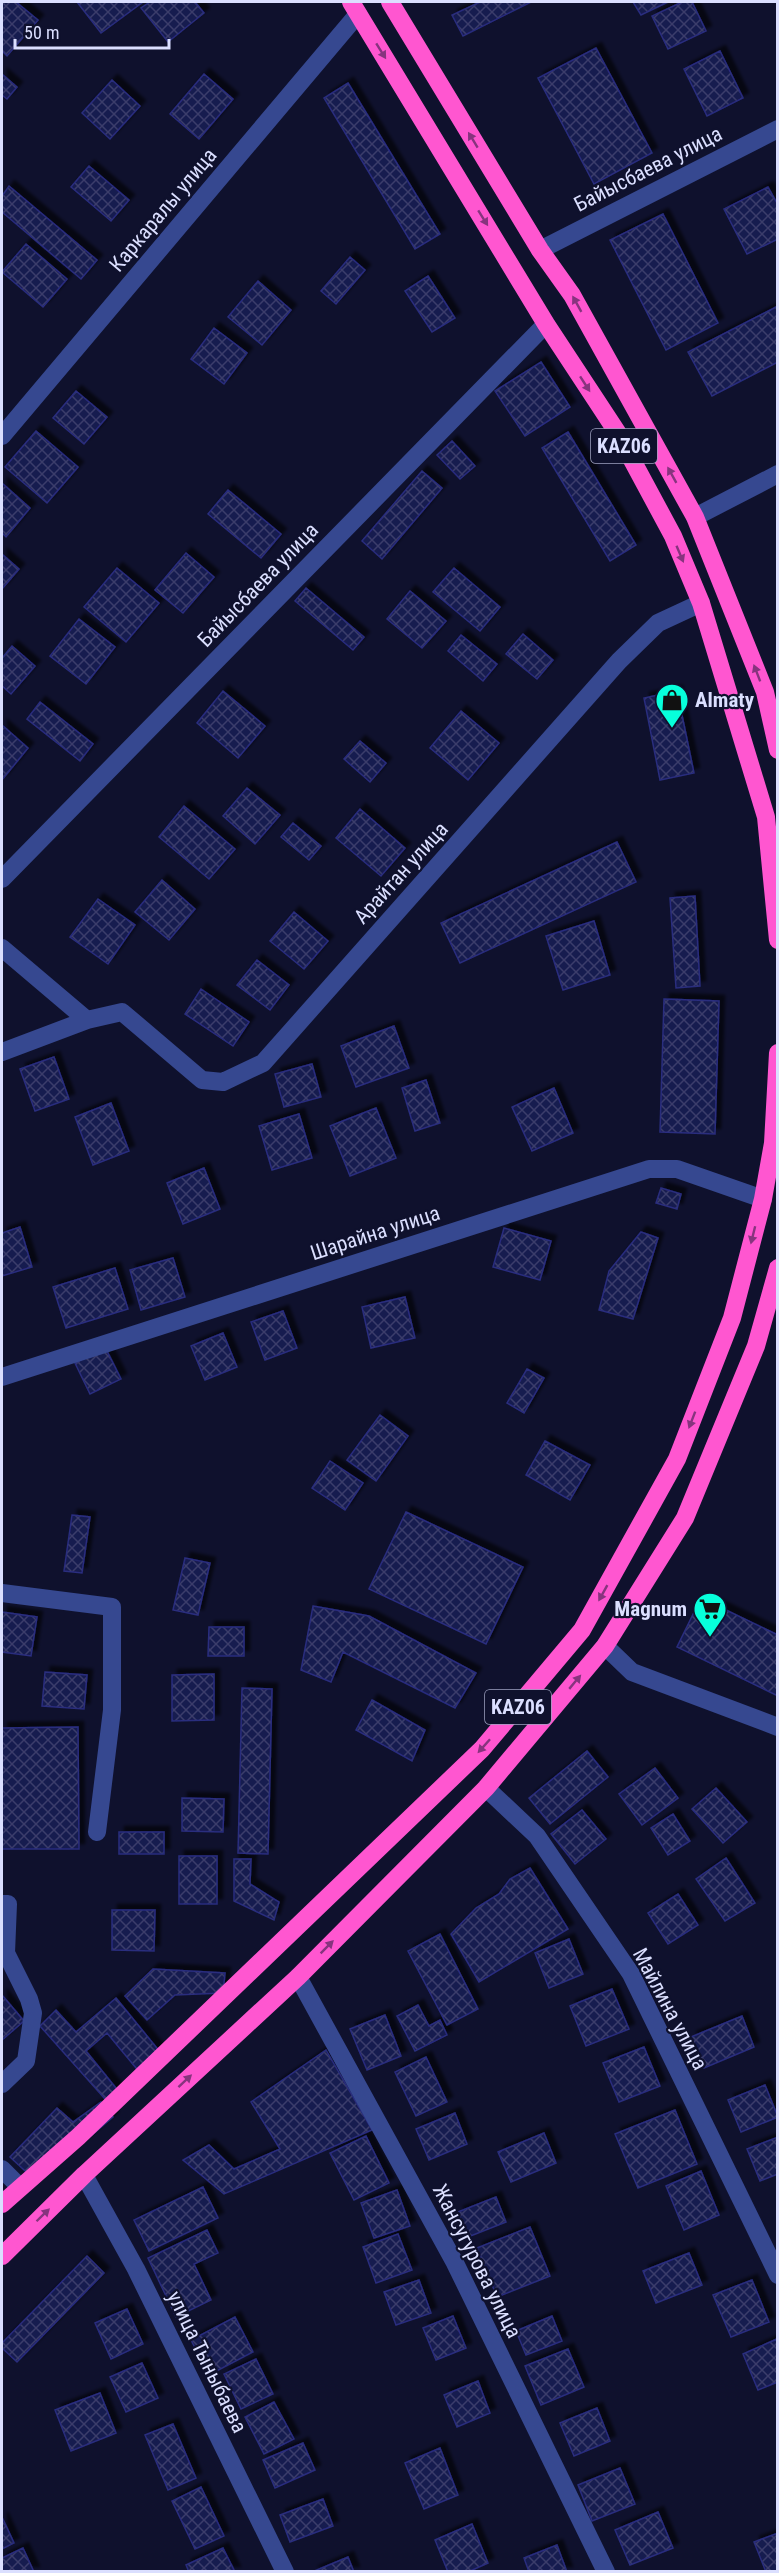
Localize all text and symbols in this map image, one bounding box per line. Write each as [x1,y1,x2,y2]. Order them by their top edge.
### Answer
scale bar [15,12,170,50]
text: 50 m [24,22,59,43]
one-way arrow [376,43,387,60]
street label: Байысбаева улица [570,121,726,217]
one-way arrow [468,132,479,148]
street label: Каркаралы улица [105,144,221,276]
one-way arrow [478,210,489,226]
one-way arrow [572,296,582,313]
one-way arrow [579,376,590,392]
road number: KАZ06 [591,429,657,463]
one-way arrow [667,466,677,483]
street label: Байысбаева улица [193,518,323,652]
one-way arrow [676,545,685,563]
one-way arrow [752,664,762,682]
shop icon: Almaty [654,682,690,729]
place label: Almaty [695,688,755,712]
street label: Арайтан улица [349,817,453,929]
street label: Шарайна улица [307,1201,443,1265]
one-way arrow [748,1226,758,1244]
one-way arrow [687,1411,696,1429]
one-way arrow [598,1585,608,1602]
supermarket icon: Magnum [692,1591,728,1638]
place label: Magnum [614,1597,687,1621]
one-way arrow [568,1675,581,1690]
road number: KАZ06 [485,1690,551,1724]
one-way arrow [478,1738,491,1753]
one-way arrow [320,1940,334,1955]
street label: Майлина улица [628,1944,712,2074]
one-way arrow [178,2074,193,2088]
street label: Жансугурова улица [428,2180,526,2342]
one-way arrow [36,2208,50,2222]
street label: улица Тыныбаева [162,2287,252,2437]

